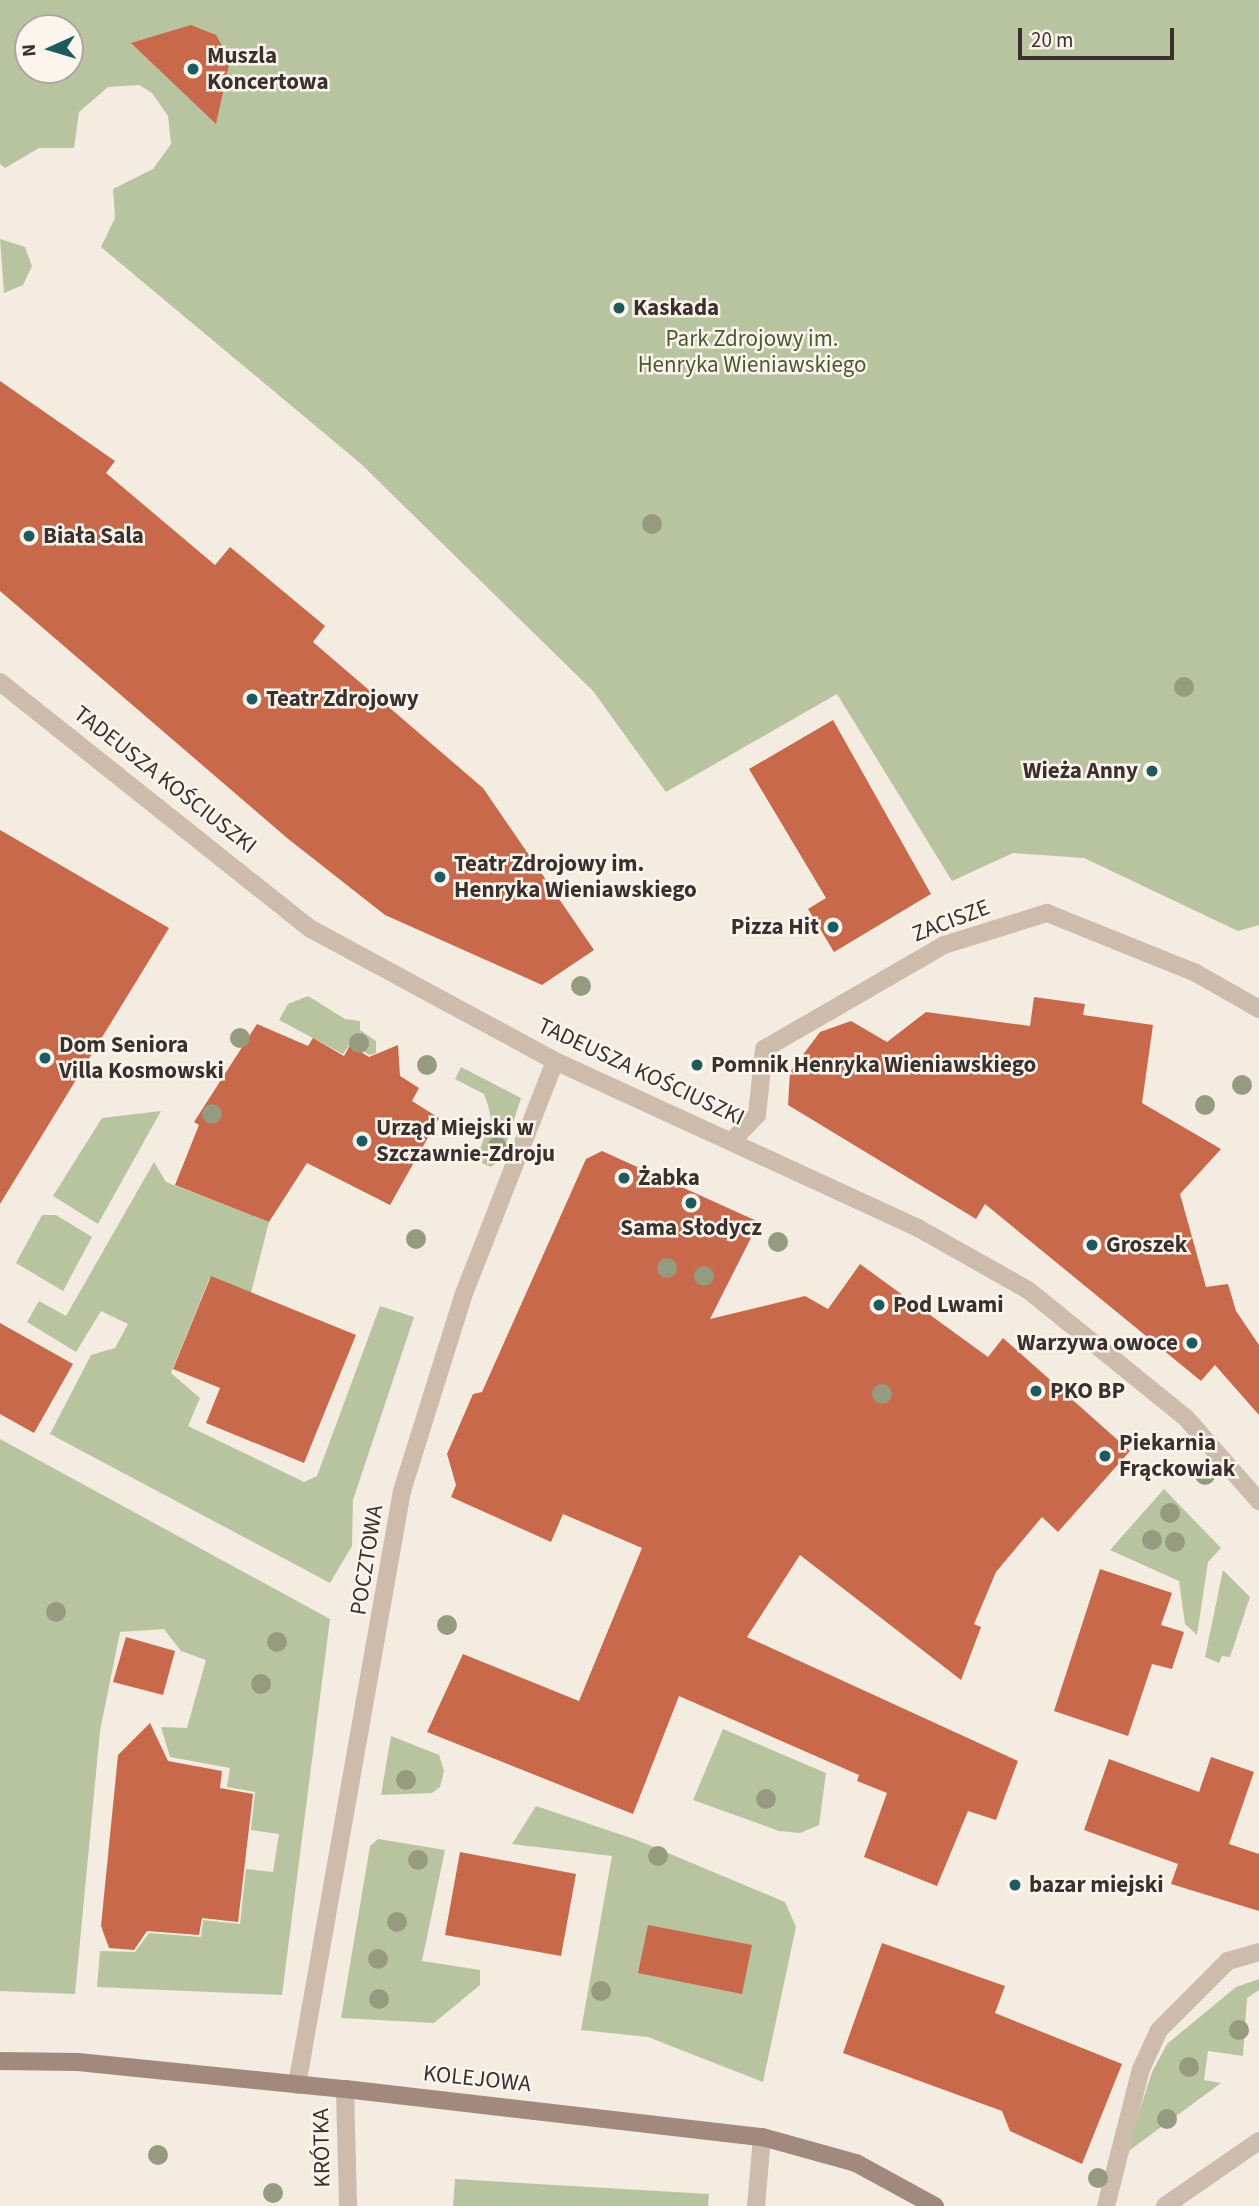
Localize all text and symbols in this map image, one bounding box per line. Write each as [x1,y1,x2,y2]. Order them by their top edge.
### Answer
north arrow [14,14,84,84]
scale bar [1021,14,1177,58]
text: 20 m [1031,25,1073,55]
place label: Muszla Koncertowa [207,42,329,96]
text: N [16,43,43,58]
marker: Muszla Koncertowa [185,61,201,77]
place label: Kaskada [633,294,719,322]
marker: Kaskada [611,300,627,316]
park label: Park Zdrojowy im. Henryka Wieniawskiego [638,325,866,379]
place label: Biała Sala [43,522,144,550]
marker: Biała Sala [21,528,37,544]
place label: Teatr Zdrojowy [266,685,419,713]
marker: Teatr Zdrojowy [244,691,260,707]
street label: TADEUSZA KOŚCIUSZKI [68,700,262,860]
place label: Wieża Anny [1023,757,1138,785]
marker: Wieża Anny [1144,763,1160,779]
place label: Teatr Zdrojowy im. Henryka Wieniawskiego [454,850,697,904]
marker: Teatr Zdrojowy im. Henryka Wieniawskiego [432,869,448,885]
street label: ZACISZE [908,894,994,948]
place label: Pizza Hit [731,913,819,941]
marker: Pizza Hit [825,919,841,935]
street label: TADEUSZA KOŚCIUSZKI [533,1012,749,1132]
place label: Dom Seniora Villa Kosmowski [59,1031,224,1085]
marker: Dom Seniora Villa Kosmowski [37,1050,53,1066]
place label: Pomnik Henryka Wieniawskiego [711,1051,1036,1079]
marker: Pomnik Henryka Wieniawskiego [689,1057,705,1073]
place label: Urząd Miejski w Szczawnie-Zdroju [376,1114,555,1168]
marker: Urząd Miejski w Szczawnie-Zdroju [354,1133,370,1149]
place label: Żabka [638,1164,700,1192]
marker: Żabka [616,1170,632,1186]
marker: Sama Słodycz [683,1195,699,1211]
place label: Sama Słodycz [620,1214,762,1242]
place label: Groszek [1106,1231,1187,1259]
marker: Groszek [1084,1237,1100,1253]
place label: Pod Lwami [893,1291,1004,1319]
marker: Pod Lwami [871,1297,887,1313]
place label: Warzywa owoce [1017,1329,1178,1357]
marker: Warzywa owoce [1184,1335,1200,1351]
place label: PKO BP [1050,1377,1125,1405]
marker: PKO BP [1028,1383,1044,1399]
place label: Piekarnia Frąckowiak [1119,1429,1235,1483]
marker: Piekarnia Frąckowiak [1097,1448,1113,1464]
street label: POCZTOWA [345,1503,389,1617]
place label: bazar miejski [1029,1871,1164,1899]
marker: bazar miejski [1007,1877,1023,1893]
street label: KOLEJOWA [422,2060,532,2098]
street label: KRÓTKA [308,2108,336,2188]

